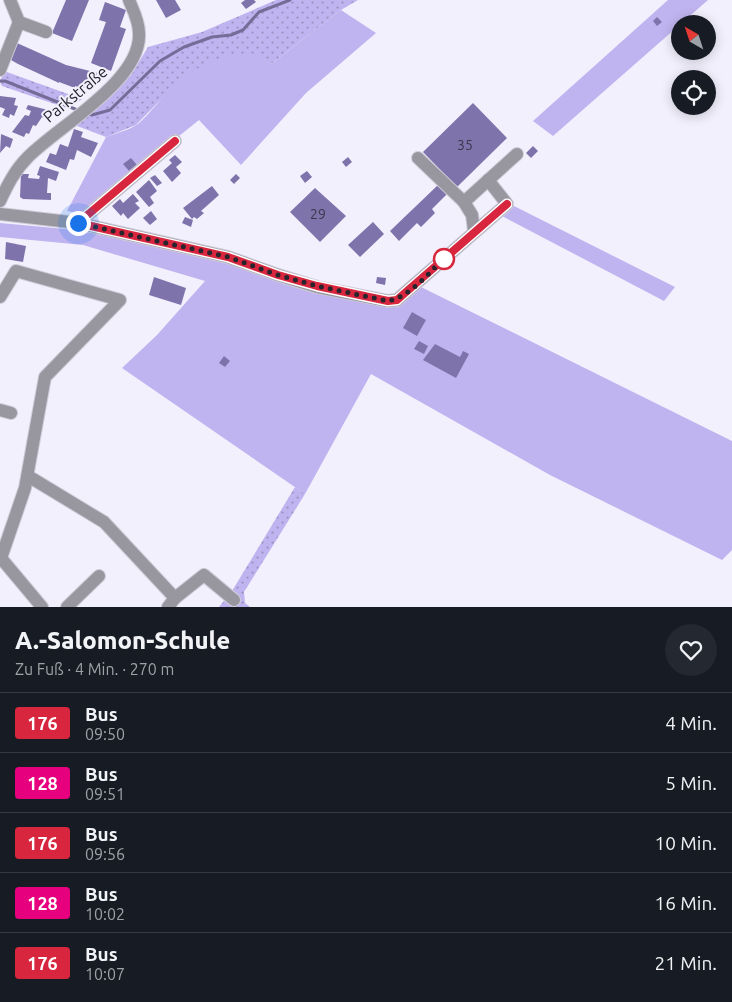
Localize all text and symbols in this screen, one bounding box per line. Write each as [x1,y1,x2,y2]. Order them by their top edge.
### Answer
north arrow [671,15,716,60]
map controls [671,15,716,115]
street label: Parkstraße [39,62,111,126]
button: locate [671,70,716,115]
house number: 35 [457,137,473,153]
house number: 29 [310,206,326,222]
your location [66,211,91,236]
unlabelled marker [433,248,455,270]
button: heart [665,624,717,676]
text: A.-Salomon-Schule [15,627,230,654]
text: Zu Fuß · 4 Min. · 270 m [15,660,174,678]
text: Bus [85,703,118,725]
text: 4 Min. [665,712,717,734]
text: 176 [27,713,58,733]
text: 09:50 [85,725,125,743]
text: Bus [85,763,118,785]
text: 5 Min. [665,772,717,794]
text: 128 [27,773,58,793]
text: 09:51 [85,785,125,803]
text: Bus [85,823,118,845]
text: 10 Min. [655,832,717,854]
text: 176 [27,833,58,853]
text: 09:56 [85,845,125,863]
text: Bus [85,883,118,905]
text: 16 Min. [655,892,717,914]
text: 128 [27,893,58,913]
text: 10:02 [85,905,125,923]
text: Bus [85,943,118,965]
text: 21 Min. [655,952,717,974]
text: 176 [27,953,58,973]
text: 10:07 [85,965,125,983]

